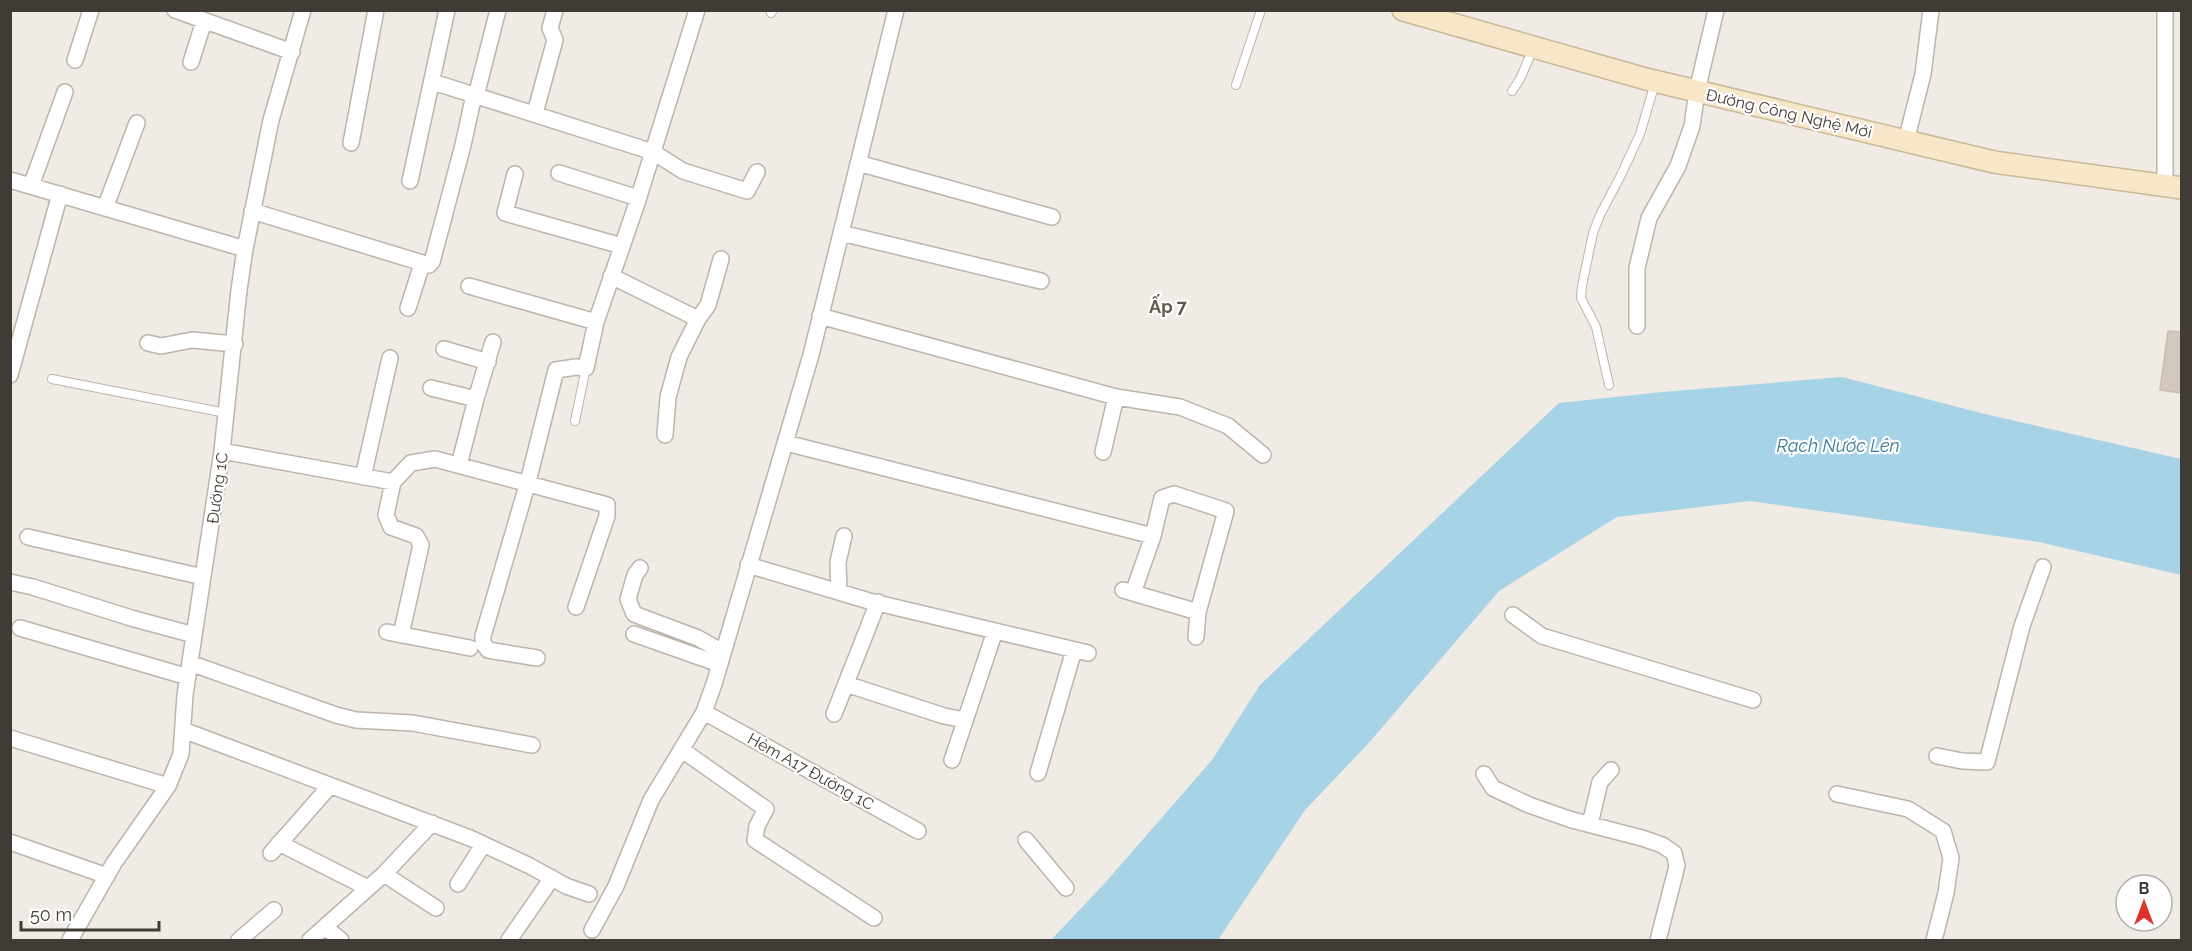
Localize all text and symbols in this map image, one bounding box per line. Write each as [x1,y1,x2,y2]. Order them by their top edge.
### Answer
street label: Đường Công Nghệ Mới [1704,85,1874,142]
district label: Ấp 7 [1149,294,1188,317]
water label: Rạch Nước Lên [1776,435,1900,456]
street label: Đường 1C [203,451,232,525]
street label: Hẻm A17 Đường 1C [744,729,877,814]
north arrow [2114,873,2174,933]
text: B [2139,879,2150,898]
scale bar [21,894,159,932]
text: 50 m [30,904,72,925]

